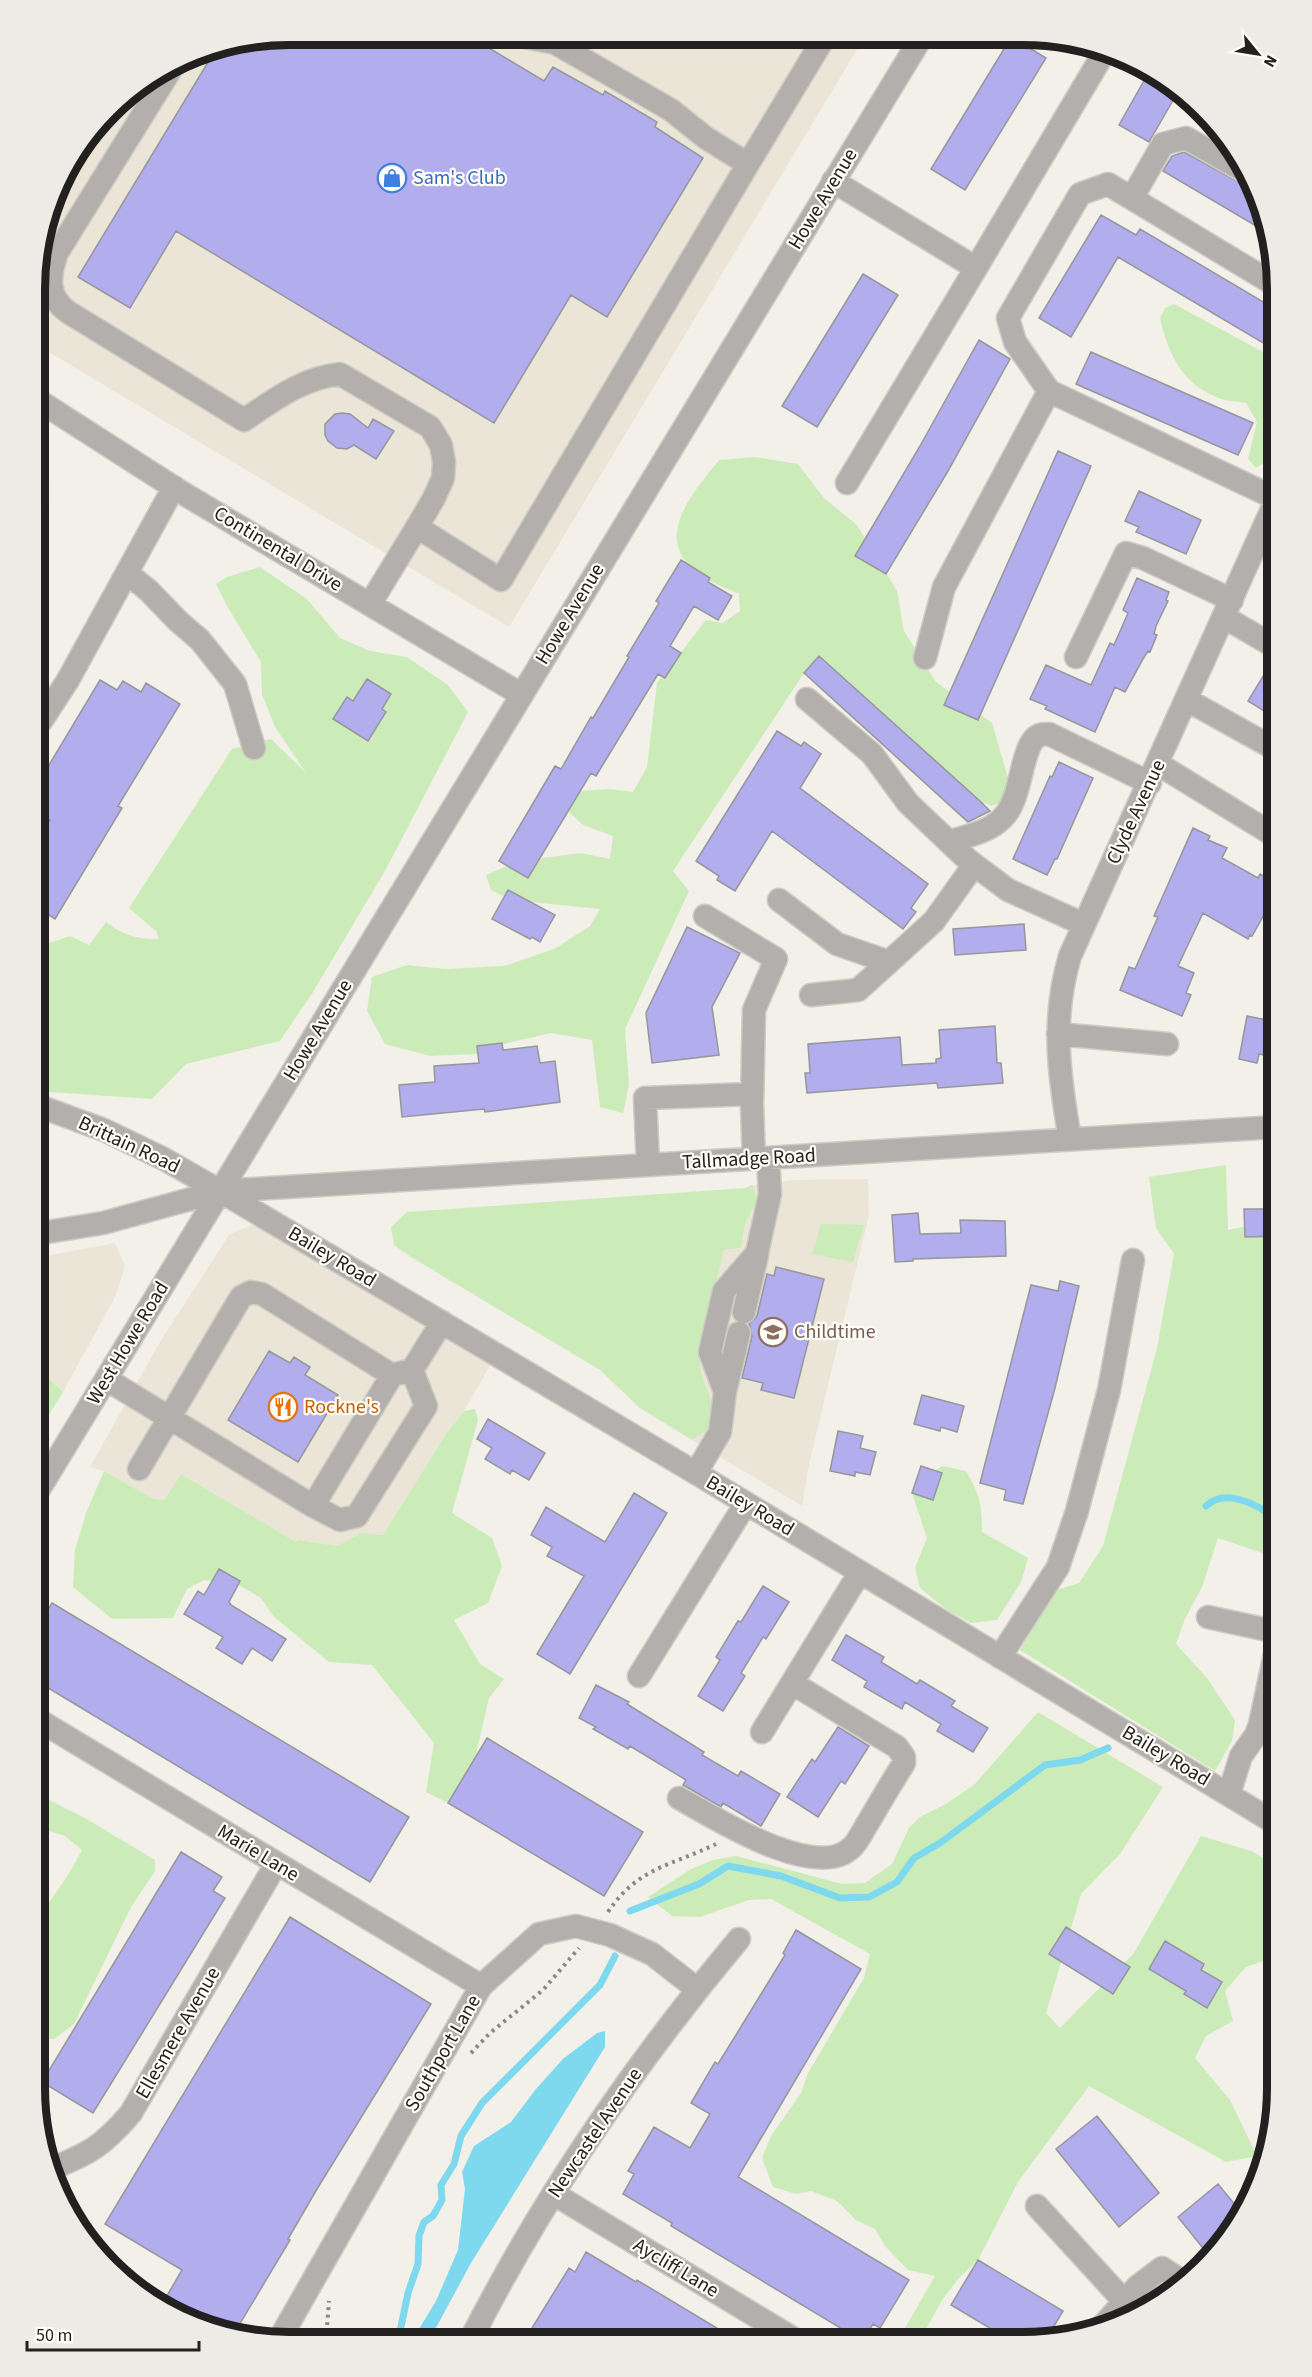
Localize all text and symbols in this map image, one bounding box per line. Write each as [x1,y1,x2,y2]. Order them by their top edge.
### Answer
north arrow [1228,24,1288,84]
text: N [1258,51,1282,71]
street label: Howe Avenue [782,143,864,255]
shop icon: Sam's Club [376,162,408,194]
place label: Sam's Club [413,164,506,192]
street label: Continental Drive [208,500,348,599]
street label: Howe Avenue [529,558,611,670]
street label: Clyde Avenue [1100,755,1172,869]
street label: Howe Avenue [277,974,359,1086]
street label: Brittain Road [74,1109,184,1181]
street label: Tallmadge Road [681,1142,817,1176]
street label: Bailey Road [283,1220,381,1294]
street label: West Howe Road [80,1276,176,1410]
school or university icon: Childtime [757,1316,789,1348]
place label: Childtime [794,1318,876,1346]
restaurant icon: Rockne's [267,1391,299,1423]
place label: Rockne's [304,1393,379,1421]
street label: Bailey Road [701,1469,799,1543]
street label: Bailey Road [1117,1719,1215,1793]
street label: Marie Lane [212,1818,304,1888]
street label: Ellesmere Avenue [129,1962,227,2104]
street label: Southport Lane [398,1989,488,2116]
street label: Newcastel Avenue [541,2062,649,2204]
street label: Aycliff Lane [628,2231,724,2305]
scale bar [27,2314,200,2352]
text: 50 m [36,2323,72,2348]

